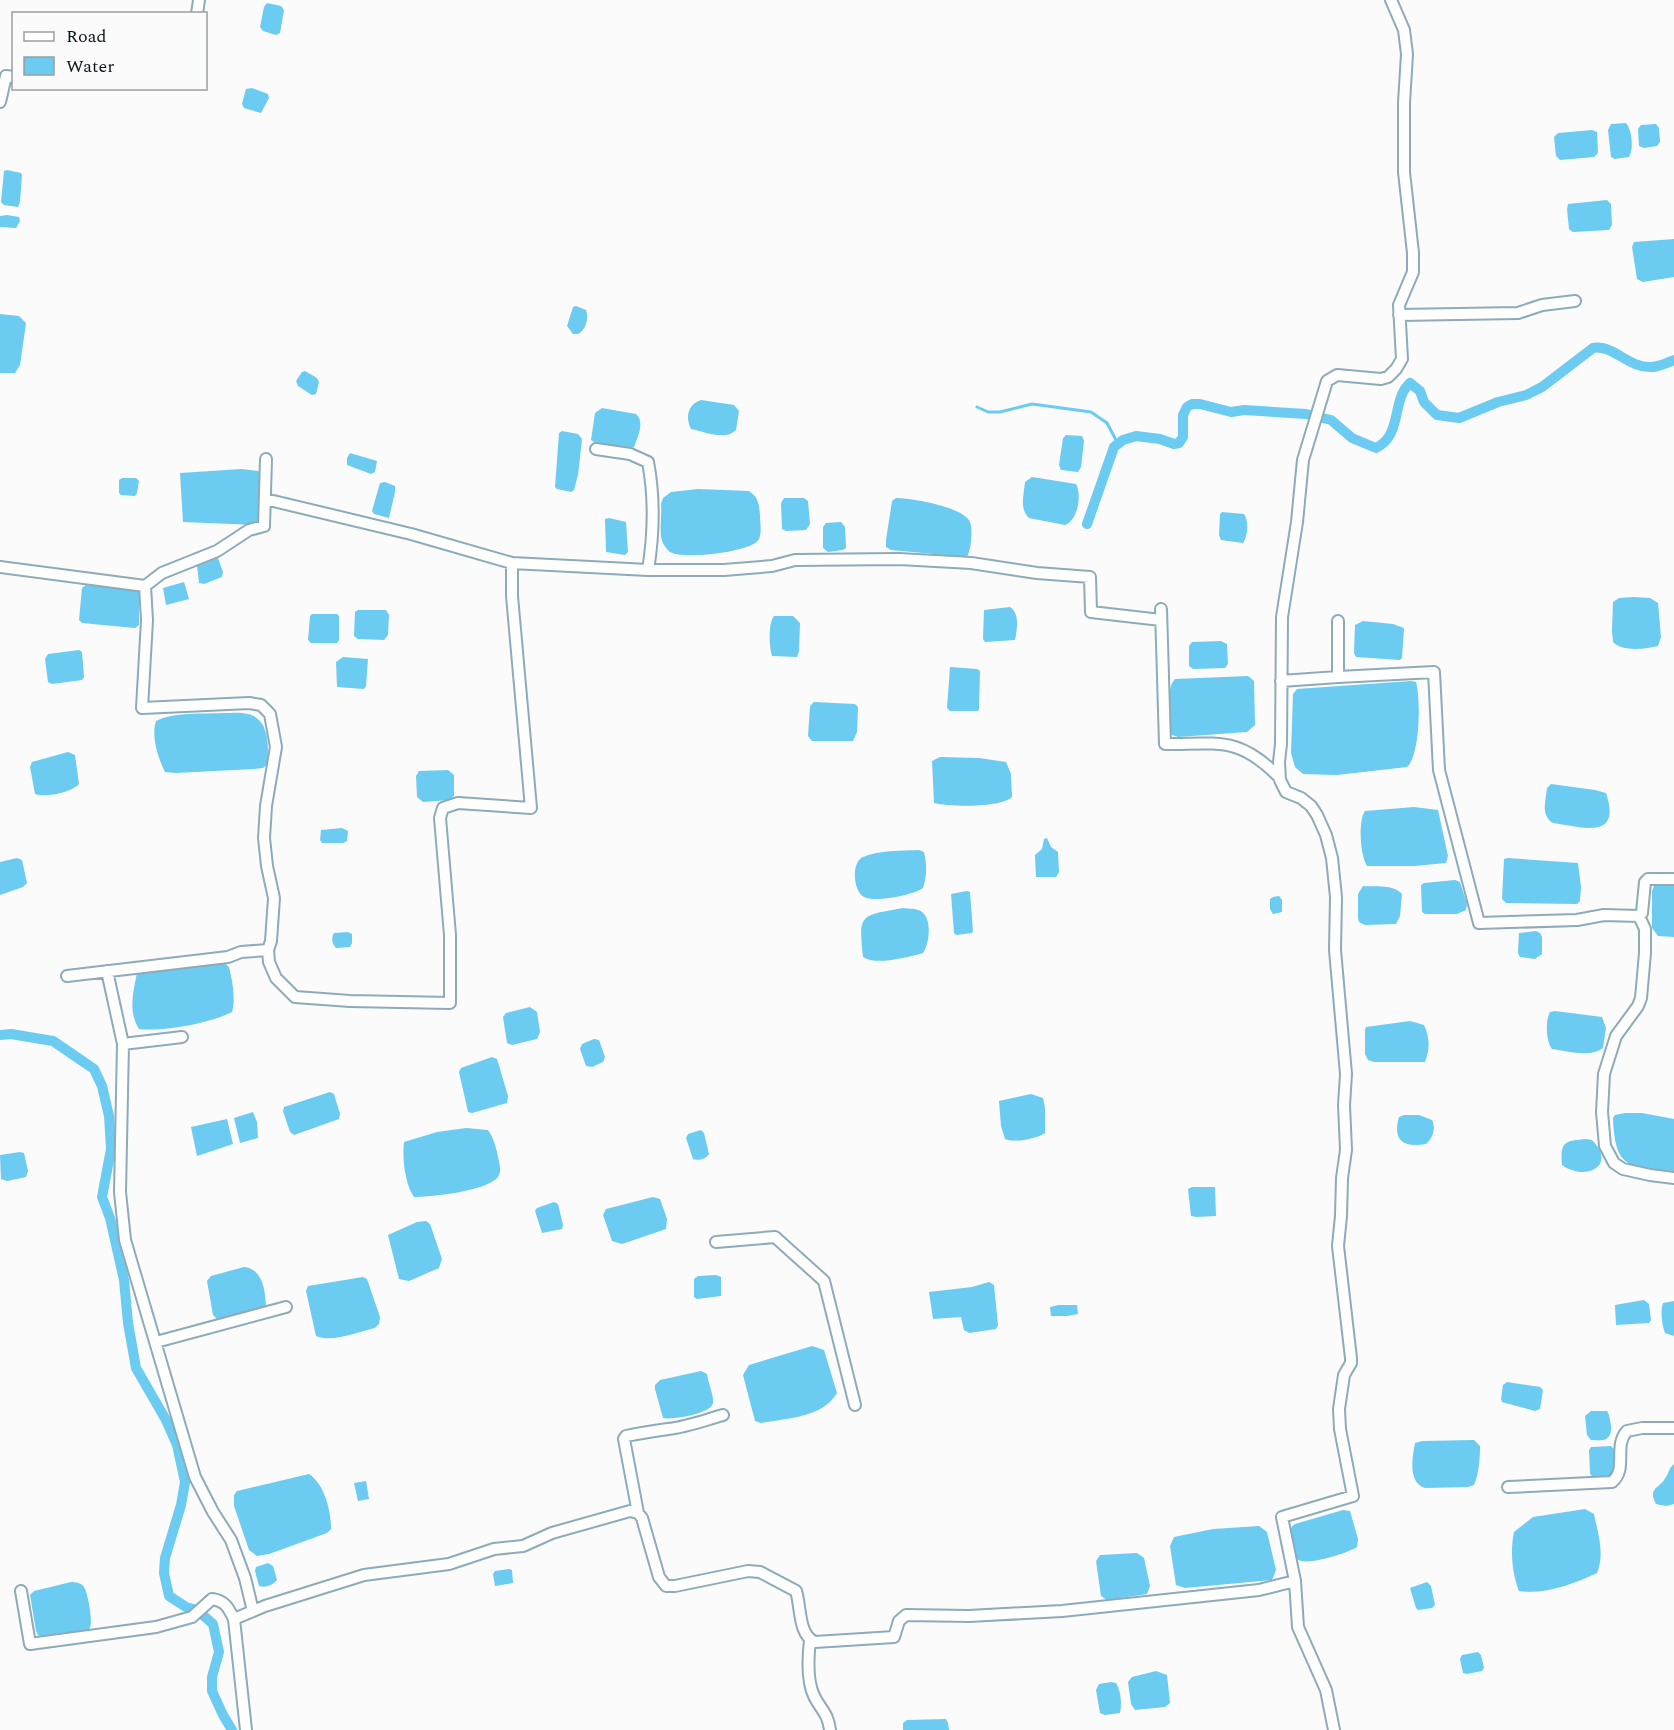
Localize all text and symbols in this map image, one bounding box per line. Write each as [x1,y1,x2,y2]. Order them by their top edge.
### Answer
legend [12,12,207,90]
text: Road [66,23,107,50]
text: Water [66,53,114,80]

